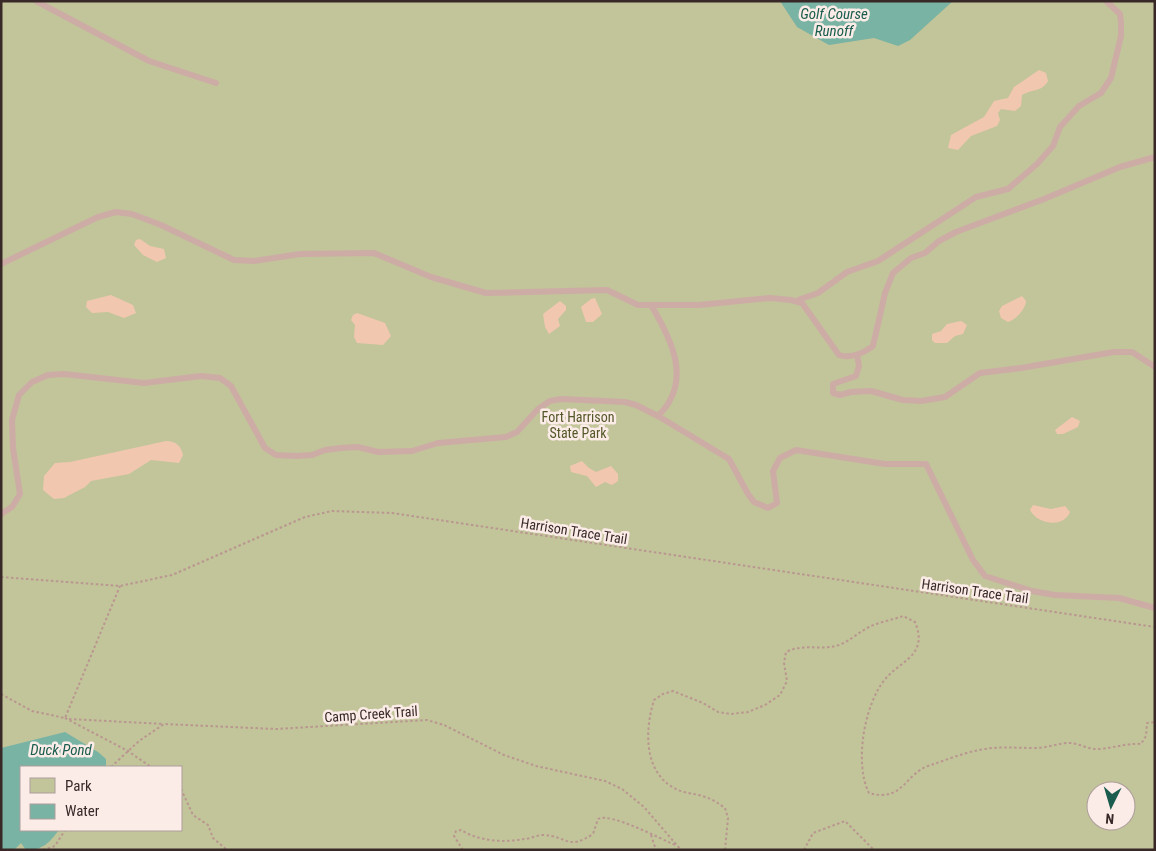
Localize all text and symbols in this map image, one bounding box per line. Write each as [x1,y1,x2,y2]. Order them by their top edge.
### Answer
water label: Golf Course Runoff [800,5,868,40]
park label: Fort Harrison State Park [542,409,614,441]
street label: Harrison Trace Trail [520,515,628,547]
street label: Harrison Trace Trail [921,576,1029,606]
street label: Camp Creek Trail [324,703,418,725]
water label: Duck Pond [30,741,93,759]
legend [20,766,182,831]
text: Park [65,777,92,795]
north arrow [1086,781,1136,831]
text: Water [65,802,100,820]
text: N [1105,811,1115,827]

